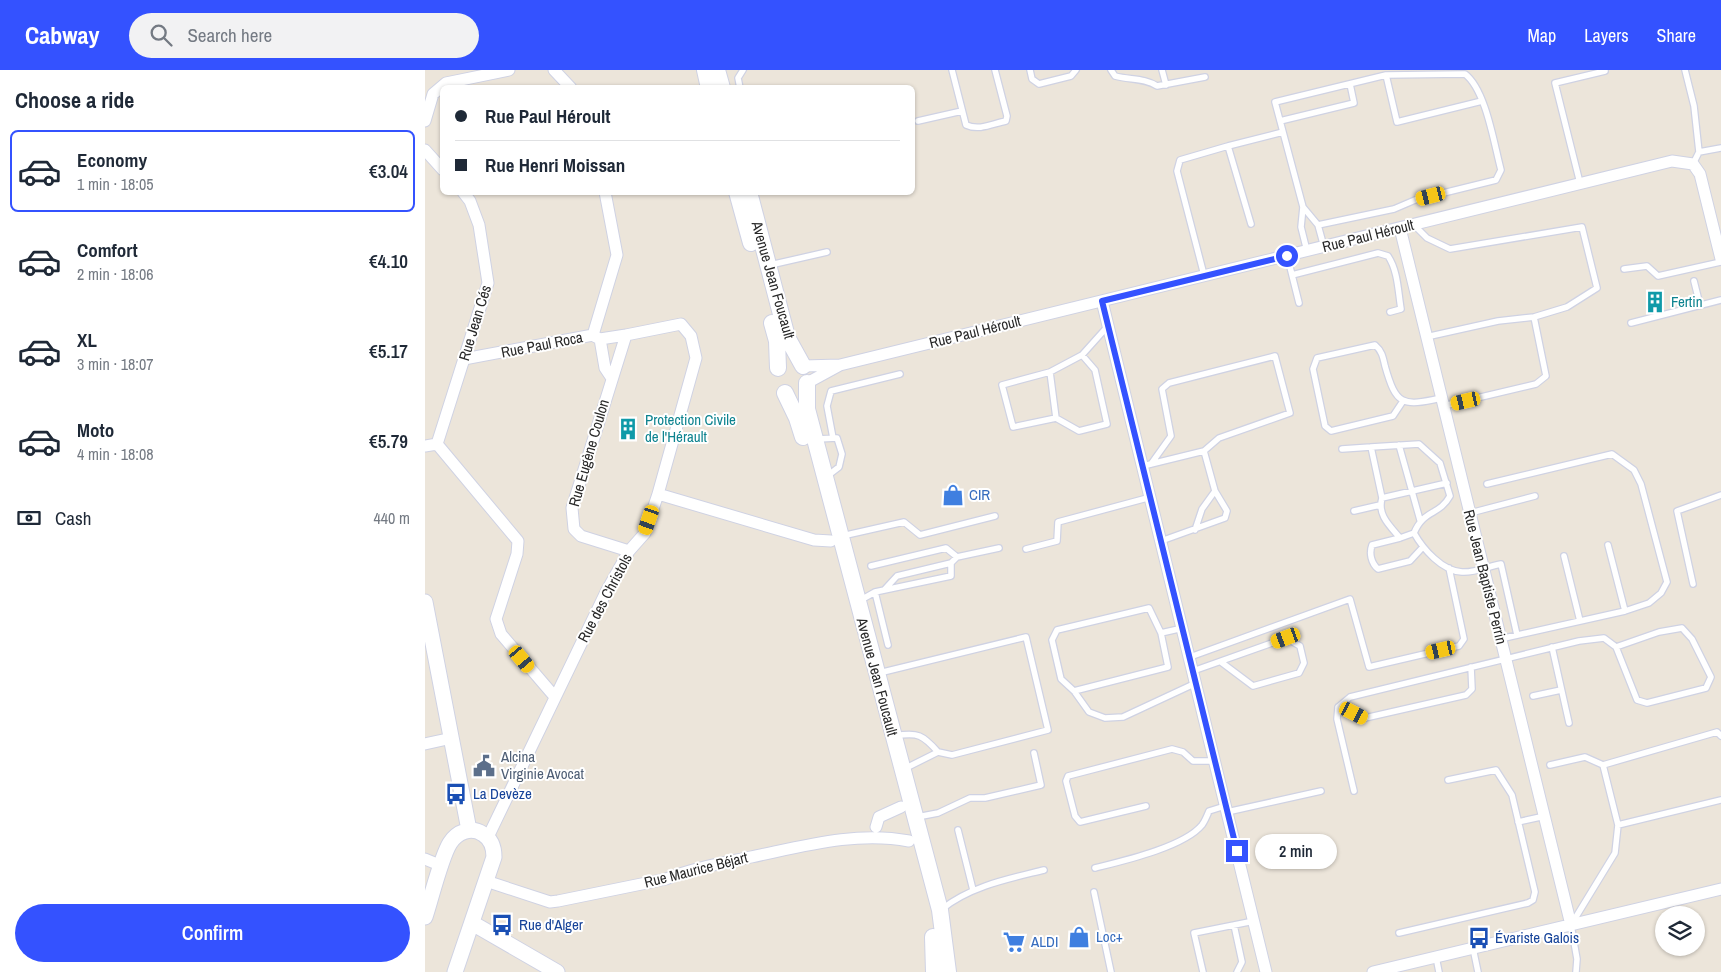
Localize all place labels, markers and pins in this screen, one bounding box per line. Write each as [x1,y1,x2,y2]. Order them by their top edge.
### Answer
building icon: Fertin [1642,289,1668,315]
place label: Fertin [1671,291,1703,312]
place label: Protection Civile de l'Hérault [645,409,736,447]
building icon: Protection Civile de l'Hérault [615,416,641,442]
shop icon: CIR [940,482,966,508]
place label: CIR [969,484,990,505]
place label: Alcina Virginie Avocat [500,746,585,784]
public building icon: Alcina Virginie Avocat [471,753,497,779]
bus stop icon: La Devèze [443,781,469,807]
place label: La Devèze [473,783,532,804]
bus stop icon: Rue d'Alger [489,912,515,938]
place label: Rue d'Alger [519,914,583,935]
shop icon: Loc+ [1066,924,1092,950]
bus stop icon: Évariste Galois [1466,925,1492,951]
place label: Loc+ [1096,926,1123,947]
place label: Évariste Galois [1495,927,1579,948]
supermarket icon: ALDI [1001,929,1027,955]
place label: ALDI [1030,931,1058,952]

